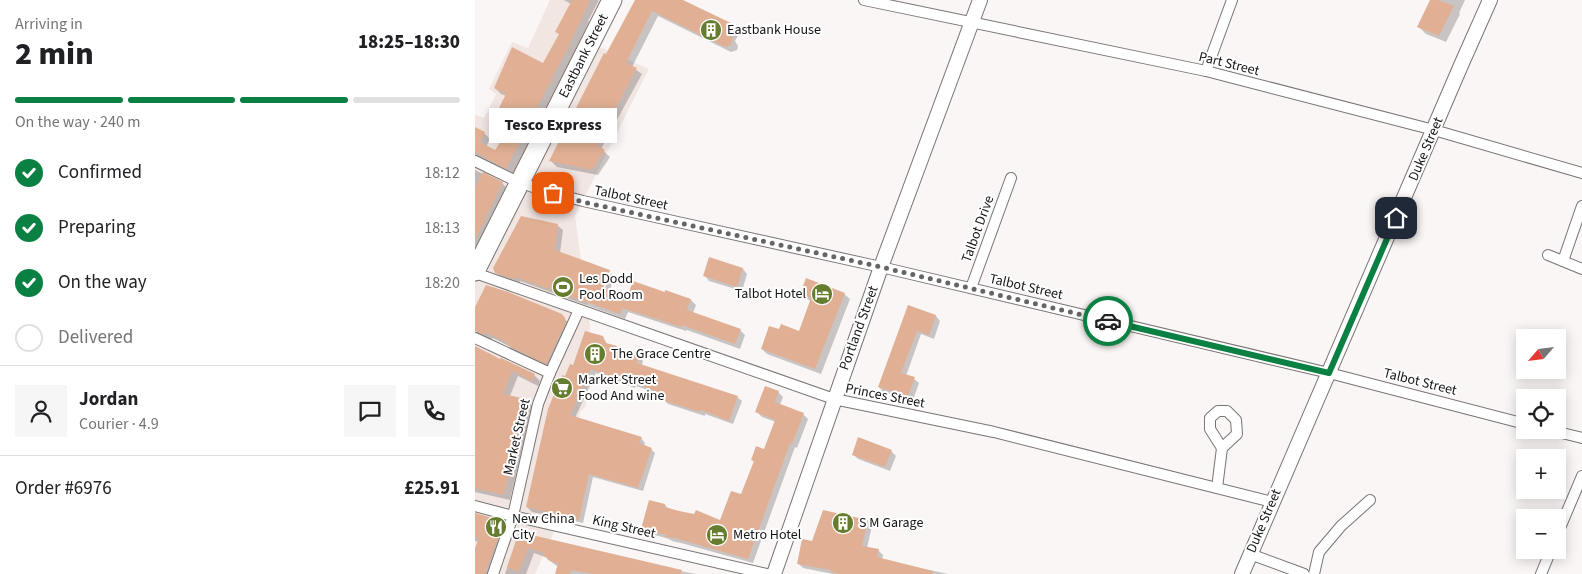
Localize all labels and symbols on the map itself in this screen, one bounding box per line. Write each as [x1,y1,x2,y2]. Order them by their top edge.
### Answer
street label: Eastbank Street [554,10,614,101]
building icon: Eastbank House [699,18,723,42]
place label: Eastbank House [727,20,821,40]
street label: Part Street [1197,47,1262,81]
callout: Tesco Express [489,108,617,143]
street label: Duke Street [1404,114,1449,184]
pin [532,172,574,214]
street label: Talbot Street [592,180,670,216]
street label: Talbot Drive [957,193,999,265]
pin [1375,197,1417,239]
place label: Les Dodd Pool Room [579,269,643,305]
street label: Talbot Street [987,269,1065,305]
sports icon: Les Dodd Pool Room [551,275,575,299]
hotel icon: Talbot Hotel [810,282,834,306]
street label: Portland Street [834,283,884,373]
place label: Talbot Hotel [735,284,806,304]
courier [1083,296,1133,346]
north arrow [1516,329,1566,379]
building icon: The Grace Centre [583,342,607,366]
place label: The Grace Centre [611,344,711,364]
street label: Talbot Street [1381,363,1459,401]
place label: Market Street Food And wine [578,370,664,406]
supermarket icon: Market Street Food And wine [550,376,574,400]
street label: Princes Street [844,378,927,414]
street label: Market Street [498,396,536,477]
street label: Duke Street [1242,486,1287,556]
place label: New China City [512,509,575,545]
street label: King Street [591,510,658,544]
building icon: S M Garage [831,511,855,535]
place label: S M Garage [859,513,923,533]
restaurant icon: New China City [484,515,508,539]
hotel icon: Metro Hotel [705,523,729,547]
place label: Metro Hotel [733,525,802,545]

